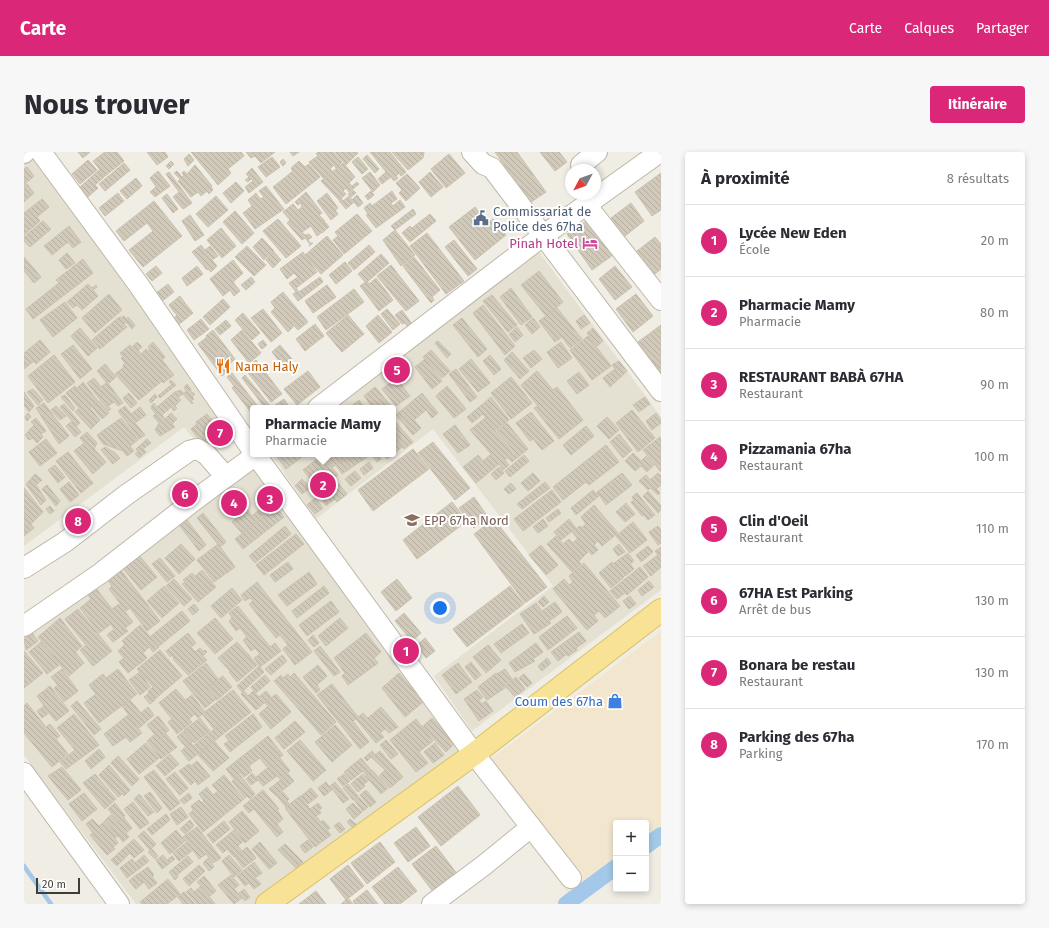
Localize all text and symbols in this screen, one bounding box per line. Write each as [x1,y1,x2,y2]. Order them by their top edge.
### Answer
text: Carte [20,17,66,40]
text: Carte [849,20,882,37]
text: Calques [904,20,954,37]
text: Partager [976,20,1029,37]
button: Itinéraire [930,86,1025,123]
text: Nous trouver [24,88,189,121]
north arrow [565,164,601,200]
text: À proximité [701,168,790,189]
text: 8 résultats [947,171,1009,186]
place label: Commissariat de Police des 67ha [493,204,591,234]
public building icon: Commissariat de Police des 67ha [472,209,490,227]
text: Lycée New Eden [739,224,847,242]
text: 1 [711,233,717,248]
text: 20 m [981,233,1009,248]
hotel icon: Pinah Hotel [581,234,599,252]
place label: Pinah Hotel [509,236,578,251]
text: École [739,242,770,257]
text: Pharmacie Mamy [739,296,855,314]
text: 2 [711,305,717,320]
text: 80 m [980,305,1009,320]
text: Pharmacie [739,314,801,329]
pin: 5 [384,355,410,385]
restaurant icon: Nama Haly [214,357,232,375]
place label: Nama Haly [235,359,299,374]
text: RESTAURANT BABÀ 67HA [739,368,903,386]
text: 3 [711,377,717,392]
text: 90 m [980,377,1009,392]
text: Restaurant [739,386,803,401]
popup [250,405,396,457]
text: Pharmacie Mamy [265,415,381,433]
pin: 7 [207,418,233,448]
text: Pharmacie [265,433,327,448]
text: Pizzamania 67ha [739,440,852,458]
text: 4 [710,449,718,464]
text: 100 m [974,449,1009,464]
text: Restaurant [739,458,803,473]
pin: 2 [310,470,336,500]
pin: 6 [172,479,198,509]
pin: 3 [257,484,283,514]
pin: 4 [221,488,247,518]
pin: 8 [65,506,91,536]
school or university icon: EPP 67ha Nord [403,511,421,529]
text: Clin d'Oeil [739,512,808,530]
place label: EPP 67ha Nord [424,513,509,528]
text: 5 [711,521,717,536]
text: 110 m [976,521,1009,536]
text: Restaurant [739,530,803,545]
text: 67HA Est Parking [739,584,853,602]
text: 6 [710,593,718,608]
text: 130 m [975,593,1009,608]
your location [430,598,450,618]
text: Arrêt de bus [739,602,811,617]
pin: 1 [393,636,419,666]
text: Bonara be restau [739,656,855,674]
text: 7 [711,665,717,680]
text: 130 m [975,665,1009,680]
text: Restaurant [739,674,803,689]
shop icon: Coum des 67ha [606,692,624,710]
place label: Coum des 67ha [515,694,603,709]
text: Parking des 67ha [739,728,855,746]
text: 8 [710,737,718,752]
text: 170 m [976,737,1009,752]
text: Parking [739,746,783,761]
map controls [613,820,649,892]
button: + [613,820,649,856]
button: − [613,856,649,892]
scale bar [36,876,80,895]
text: 20 m [42,878,66,891]

